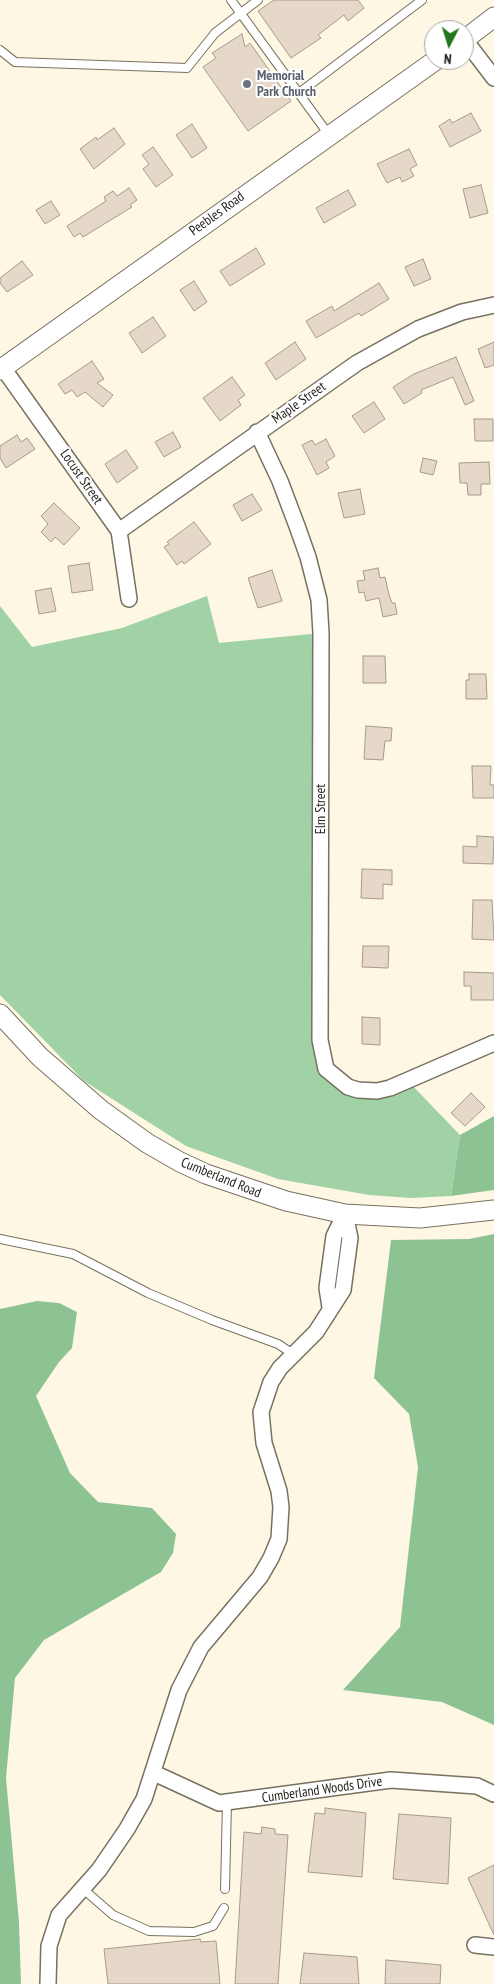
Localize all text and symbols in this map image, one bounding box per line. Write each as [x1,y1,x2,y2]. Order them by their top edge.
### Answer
north arrow [424,20,474,70]
text: N [443,50,452,68]
place label: Memorial Park Church [257,68,316,100]
marker: Memorial Park Church [241,78,253,90]
street label: Peebles Road [186,188,248,240]
street label: Maple Street [269,378,329,428]
street label: Locust Street [56,446,106,508]
street label: Elm Street [313,784,329,834]
street label: Cumberland Road [178,1154,264,1202]
street label: Cumberland Woods Drive [261,1773,383,1807]

